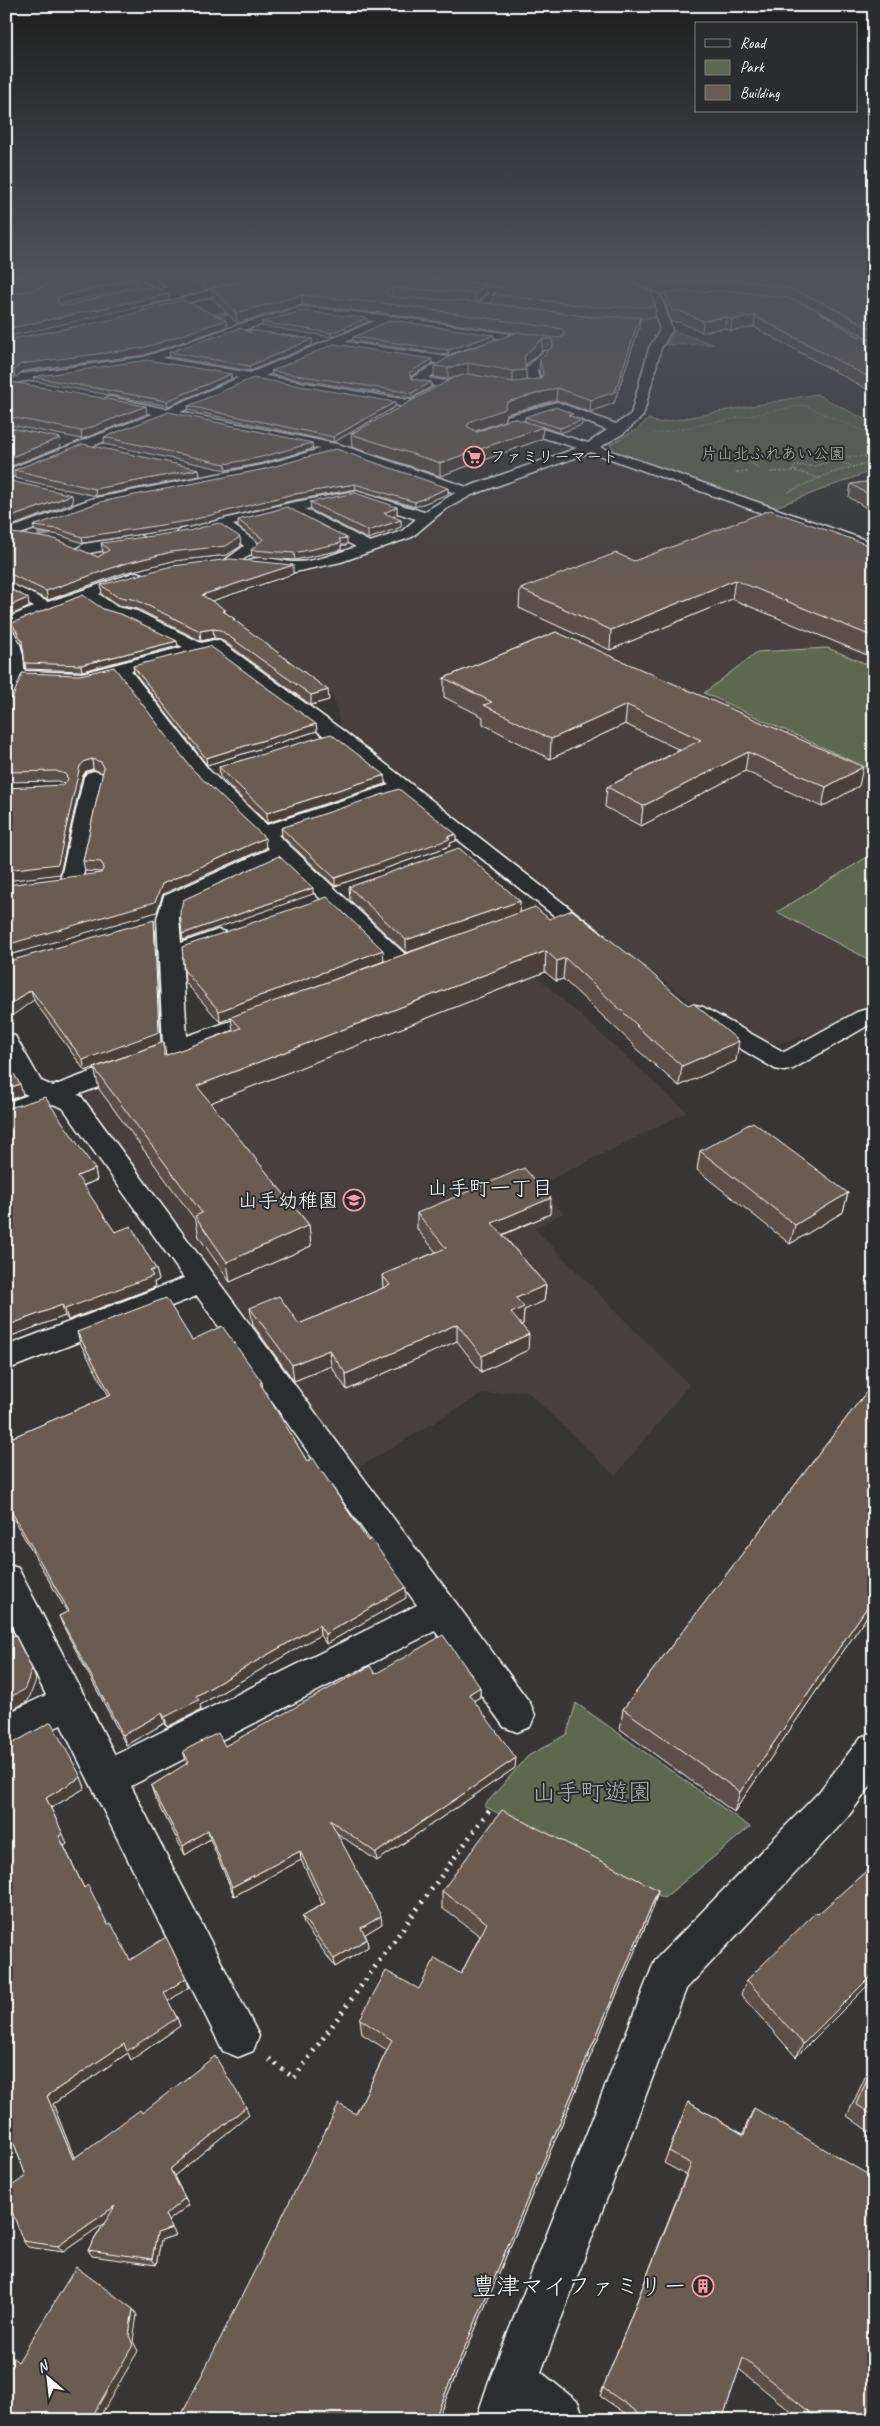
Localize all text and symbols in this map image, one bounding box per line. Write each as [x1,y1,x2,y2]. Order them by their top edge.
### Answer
legend [695,22,858,112]
text: Road [740,34,767,53]
text: Park [740,58,765,77]
text: Building [740,84,780,103]
park label: 片山北ふれあい公園 [701,444,845,464]
supermarket icon: ファミリーマート [462,445,486,469]
place label: ファミリーマート [490,447,618,467]
district label: 山手町一丁目 [427,1175,553,1201]
place label: 山手幼稚園 [238,1188,338,1213]
school or university icon: 山手幼稚園 [342,1188,366,1212]
park label: 山手町遊園 [532,1777,652,1807]
place label: 豊津マイファミリー [472,2271,687,2301]
building icon: 豊津マイファミリー [691,2274,715,2298]
north arrow [22,2354,72,2404]
text: N [34,2356,52,2377]

